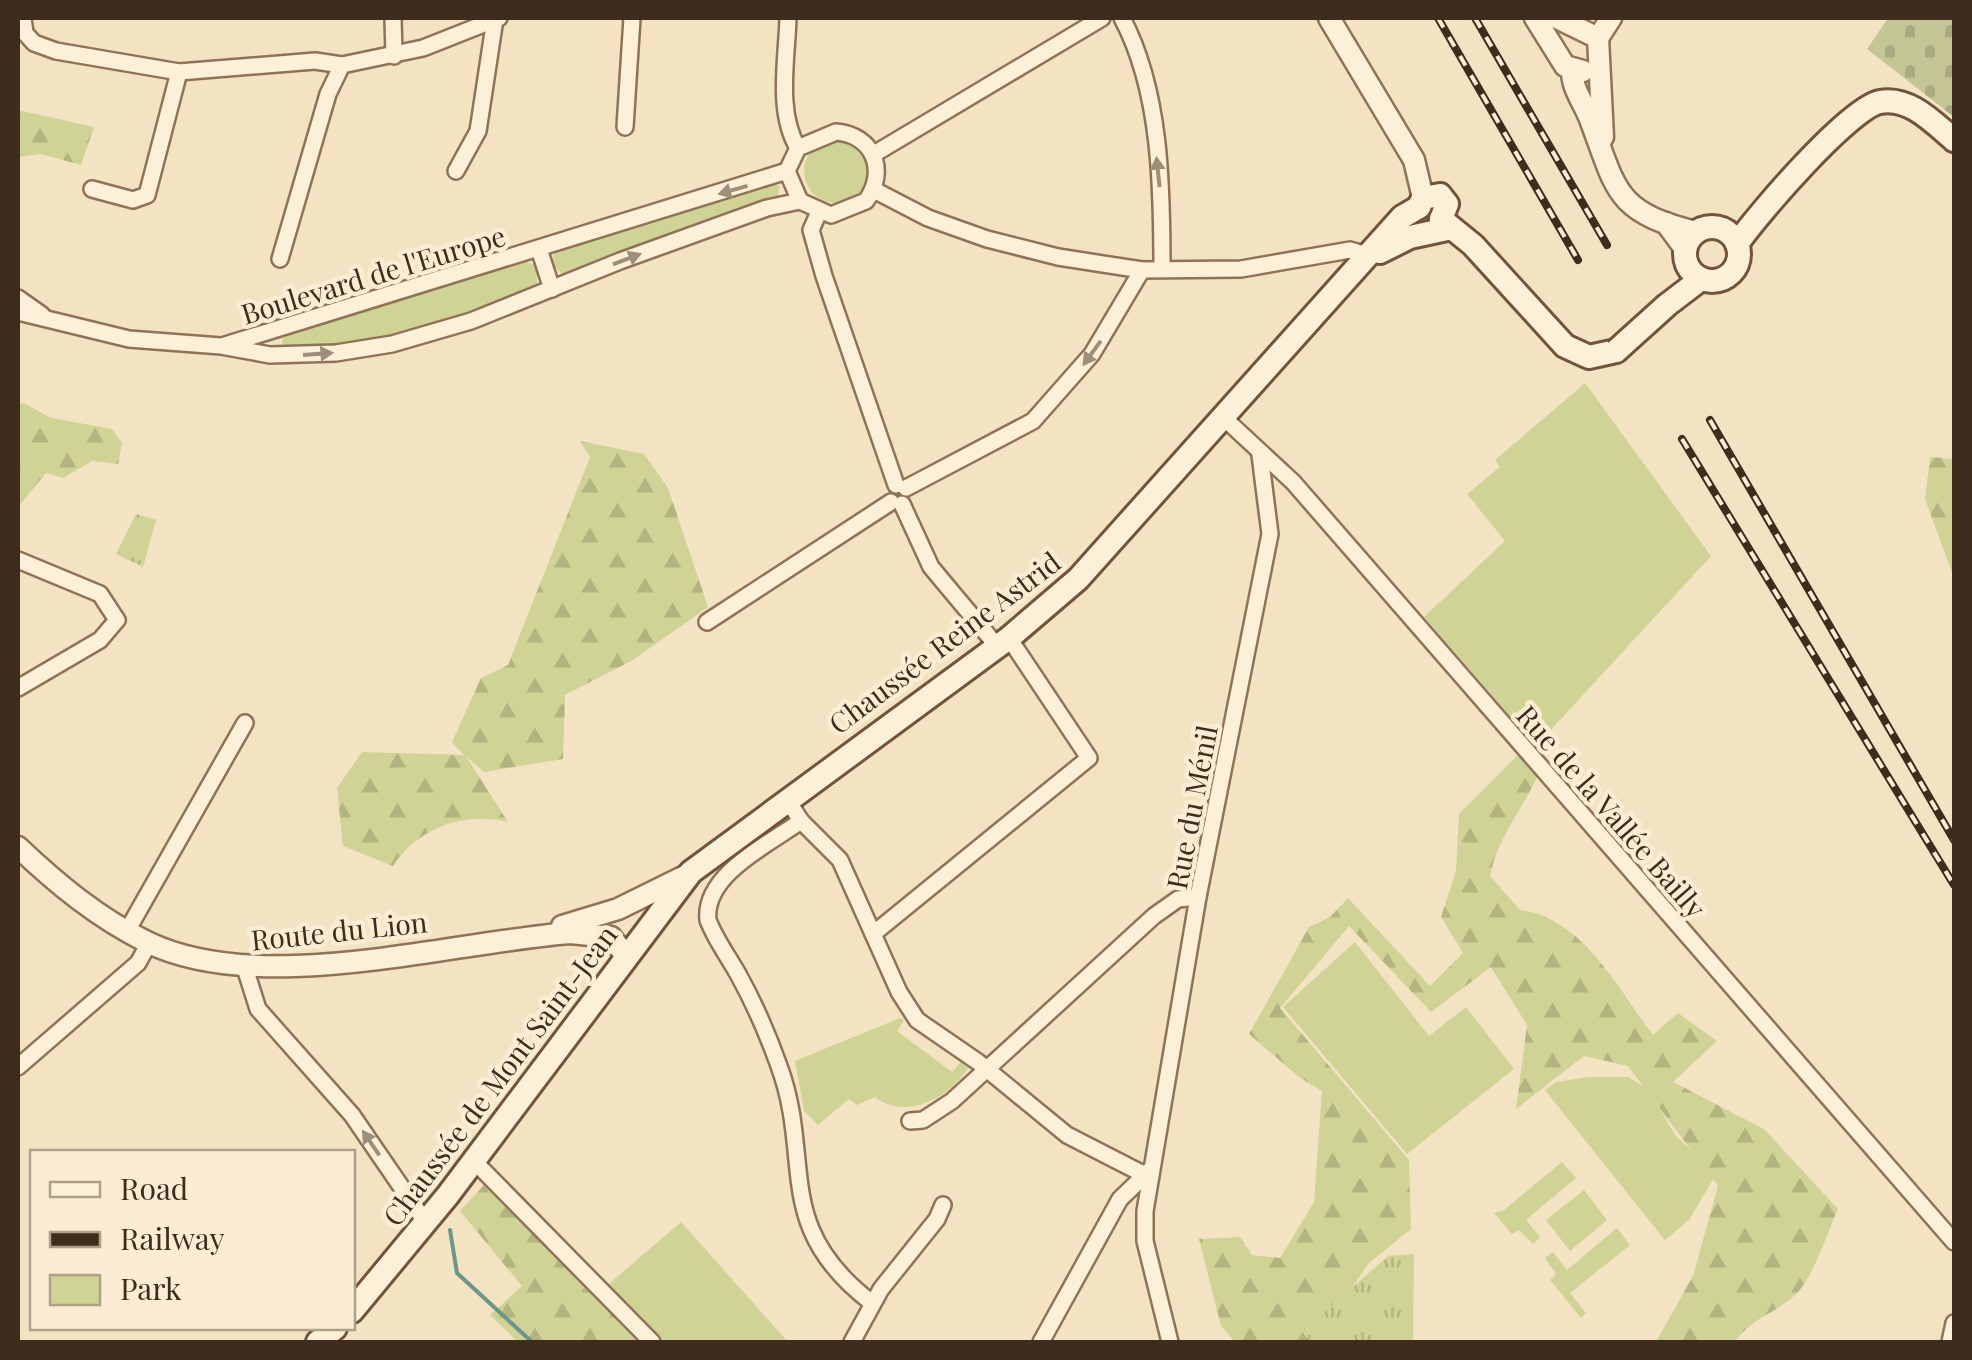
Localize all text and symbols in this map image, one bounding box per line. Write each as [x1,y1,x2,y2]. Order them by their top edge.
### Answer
one-way arrow [1150,156,1166,187]
one-way arrow [717,183,748,198]
street label: Boulevard de l'Europe [236,216,510,332]
one-way arrow [612,251,642,266]
one-way arrow [1082,340,1102,366]
one-way arrow [302,346,334,362]
street label: Chaussée Reine Astrid [821,543,1067,741]
street label: Rue de la Vallée Bailly [1509,697,1715,925]
street label: Rue du Ménil [1157,722,1225,892]
street label: Route du Lion [249,902,429,958]
street label: Chaussée de Mont Saint-Jean [374,917,624,1233]
one-way arrow [362,1129,381,1156]
legend [30,1150,355,1330]
text: Road [120,1168,188,1208]
text: Railway [120,1218,225,1258]
text: Park [120,1268,182,1308]

